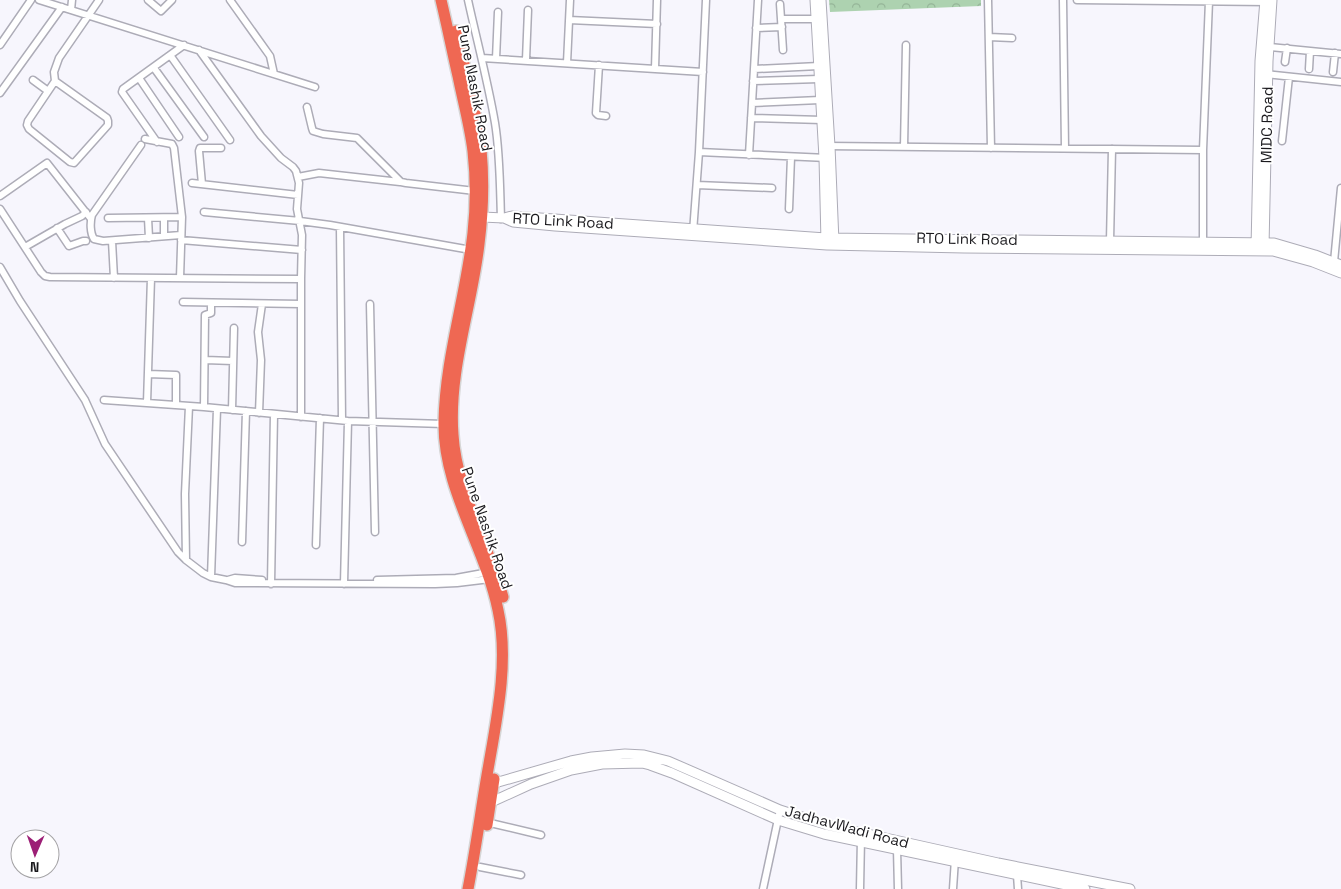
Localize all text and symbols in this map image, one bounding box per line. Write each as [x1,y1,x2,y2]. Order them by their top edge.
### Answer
street label: Pune Nashik Road [454,23,497,153]
street label: MIDC Road [1256,86,1277,164]
street label: RTO Link Road [512,208,614,233]
street label: RTO Link Road [916,228,1018,249]
street label: Pune Nashik Road [458,464,517,592]
street label: JadhavWadi Road [783,801,911,852]
north arrow [10,829,60,879]
text: N [30,858,40,876]

